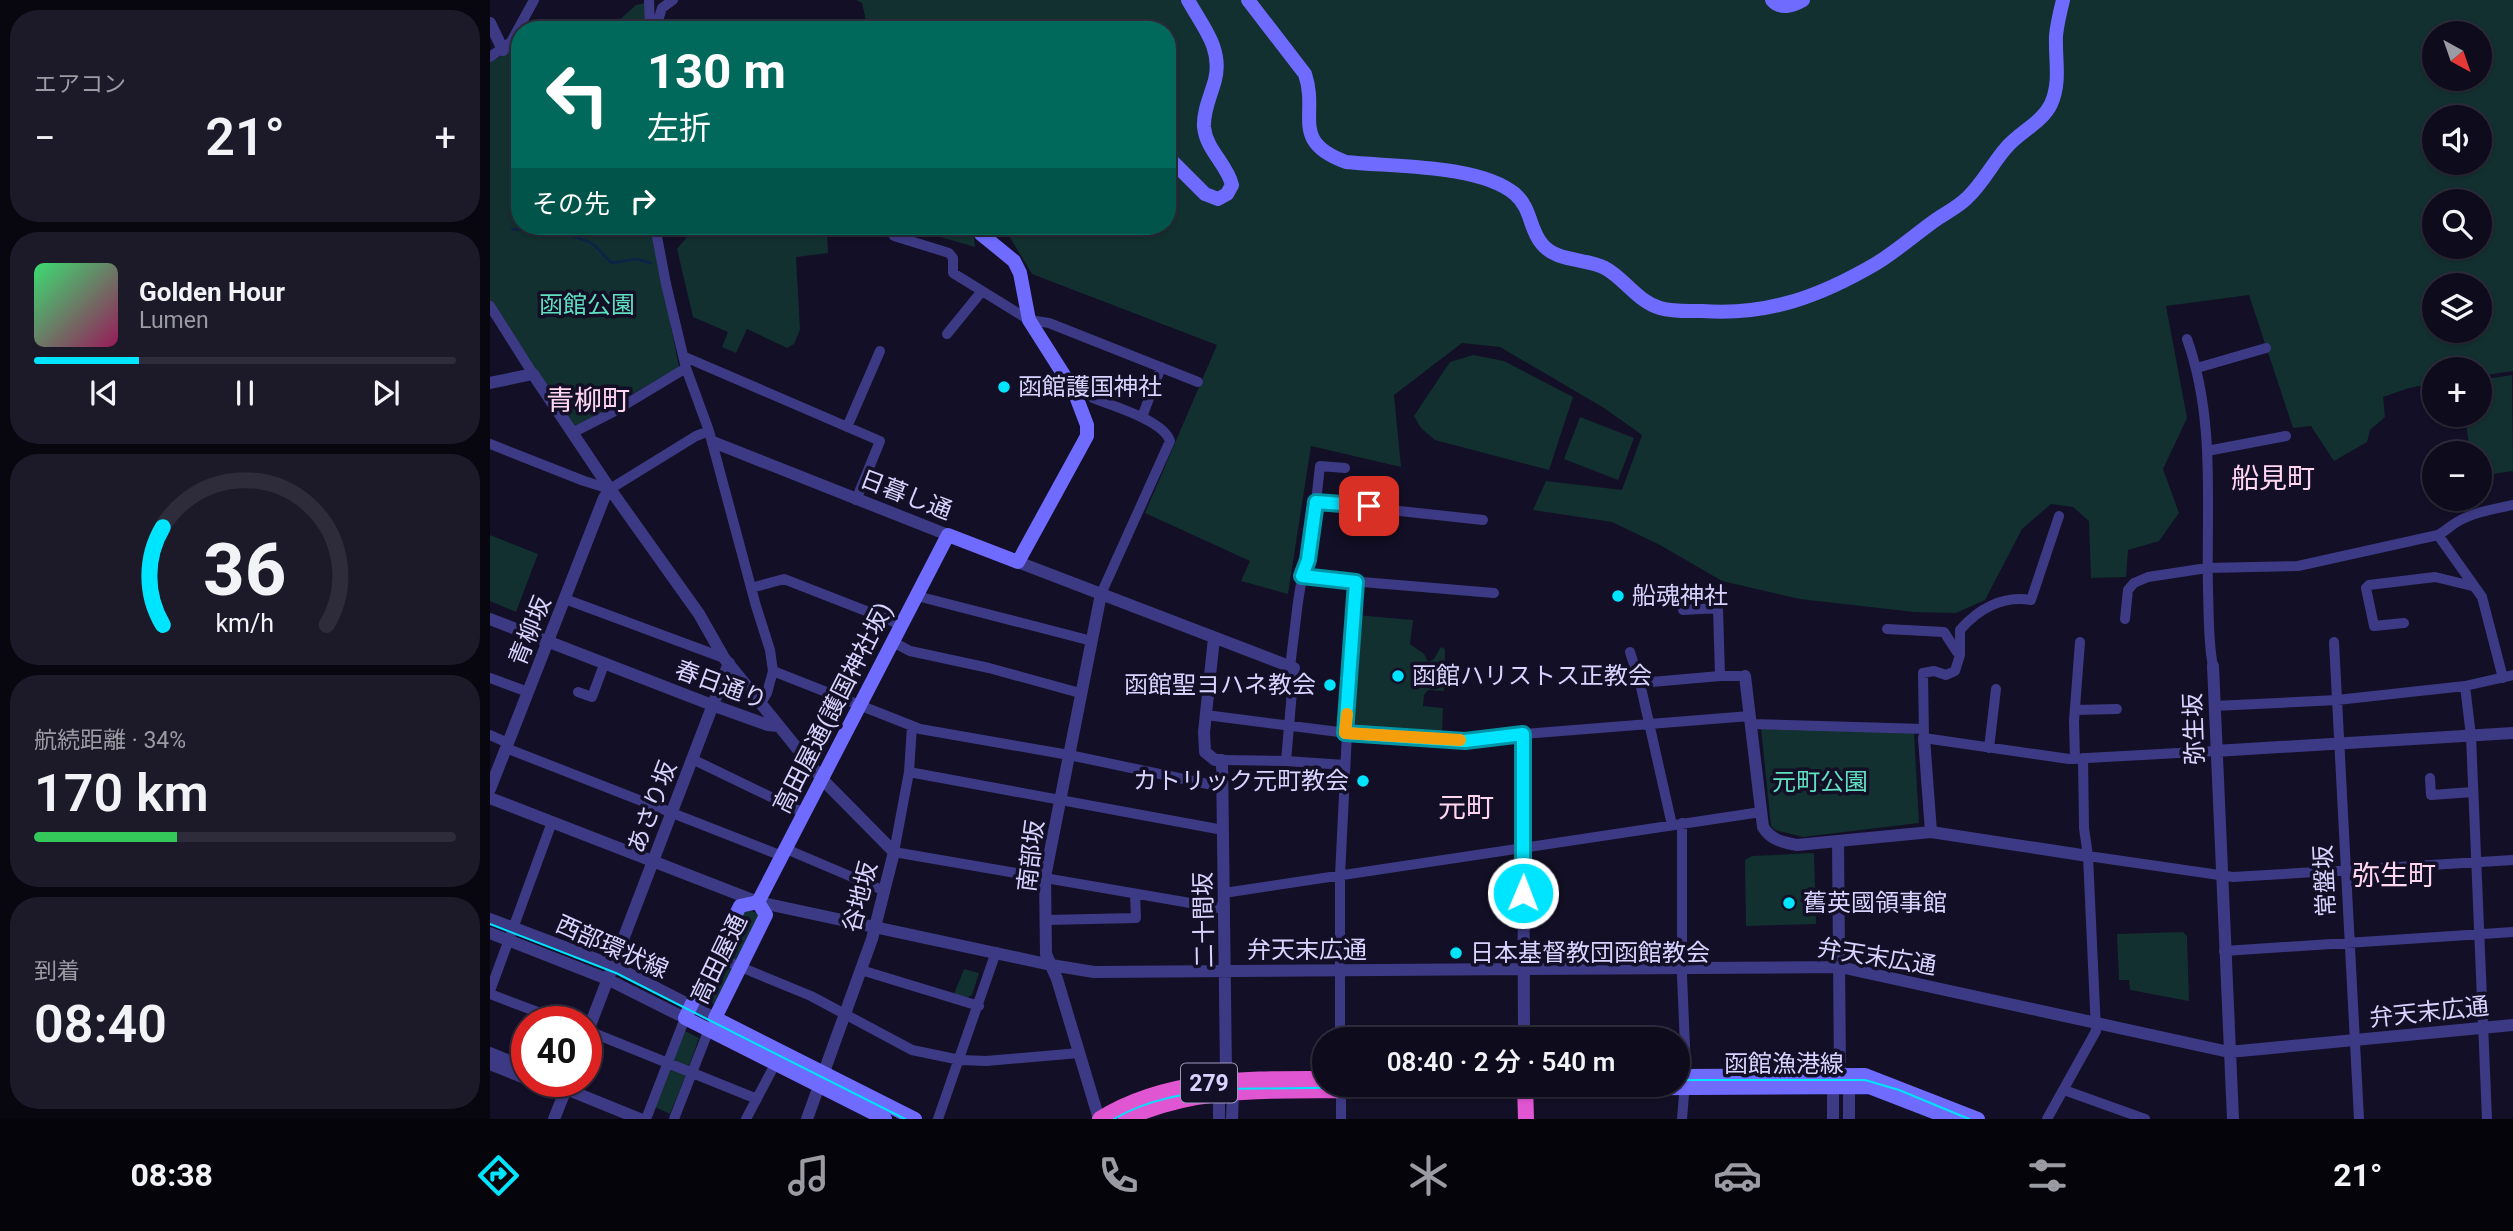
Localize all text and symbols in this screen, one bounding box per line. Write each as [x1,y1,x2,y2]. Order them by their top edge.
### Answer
north arrow [2422,21,2492,91]
map controls [2422,21,2492,511]
text: 130 m [647,43,786,100]
icon: left [532,49,623,140]
text: エアコン [34,71,126,98]
button: sound [2422,105,2492,175]
text: 21° [205,107,285,168]
text: 左折 [647,109,711,147]
text: − [34,116,56,160]
text: + [434,116,456,160]
icon: right [624,182,662,220]
text: その先 [532,189,610,219]
button: search [2422,189,2492,259]
button: layers [2422,273,2492,343]
text: Golden Hour [139,277,285,307]
park label: 函館公園 [539,291,635,319]
text: Lumen [139,307,209,334]
button: + [2422,357,2492,427]
place label: 函館護国神社 [1018,373,1162,401]
icon: previous [85,374,123,412]
icon: pause [226,374,264,412]
icon: next [367,374,405,412]
marker: 函館護国神社 [996,379,1012,395]
district label: 青柳町 [546,384,630,417]
button: − [2422,441,2492,511]
district label: 船見町 [2231,462,2315,495]
street label: 日暮し通 [856,465,956,525]
pin [1339,476,1399,536]
icon: arrive [1350,487,1388,525]
text: 36 [203,528,287,614]
place label: 船魂神社 [1632,582,1728,610]
marker: 船魂神社 [1610,588,1626,604]
street label: 青柳坂 [504,592,556,670]
street label: 高田屋通(護国神社坂) [768,598,898,818]
text: km/h [216,609,274,638]
street label: 春日通り [671,655,771,715]
place label: 函館ハリストス正教会 [1412,662,1652,690]
marker: 函館ハリストス正教会 [1390,668,1406,684]
place label: 函館聖ヨハネ教会 [1124,671,1316,699]
marker: 函館聖ヨハネ教会 [1322,677,1338,693]
street label: 弥生坂 [2179,693,2209,765]
text: 航続距離 · 34% [34,727,186,754]
street label: あさり坂 [622,757,682,857]
text: 170 km [34,763,209,824]
place label: カトリック元町教会 [1133,767,1349,795]
park label: 元町公園 [1772,768,1868,796]
marker: カトリック元町教会 [1355,773,1371,789]
district label: 元町 [1438,791,1494,824]
street label: 南部坂 [1013,819,1049,893]
street label: 常盤坂 [2309,844,2341,918]
position arrow [1486,856,1560,930]
street label: 谷地坂 [837,859,883,935]
district label: 弥生町 [2352,859,2436,892]
street label: 二十間坂 [1189,872,1219,968]
place label: 舊英國領事館 [1803,889,1947,917]
marker: 舊英國領事館 [1781,895,1797,911]
street label: 西部環状線 [551,910,673,984]
street label: 高田屋通 [685,910,753,1008]
street label: 弁天末広通 [1816,934,1938,980]
street label: 弁天末広通 [1247,936,1367,964]
place label: 日本基督教団函館教会 [1470,939,1710,967]
marker: 日本基督教団函館教会 [1448,945,1464,961]
text: 到着 [34,958,80,985]
street label: 弁天末広通 [2368,992,2490,1032]
text: 08:40 [34,994,167,1055]
speed limit sign: 40 [511,1006,602,1097]
text: 08:40 · 2 分 · 540 m [1387,1047,1615,1077]
street label: 函館漁港線 [1724,1050,1844,1078]
road number: 279 [1181,1064,1237,1102]
icon: directions [474,1151,523,1200]
icon: music [784,1151,833,1200]
icon: phone [1094,1151,1143,1200]
icon: climate [1404,1151,1453,1200]
icon: car [1713,1151,1762,1200]
icon: filters [2023,1151,2072,1200]
text: 08:38 [130,1156,213,1194]
text: 21° [2333,1156,2382,1194]

